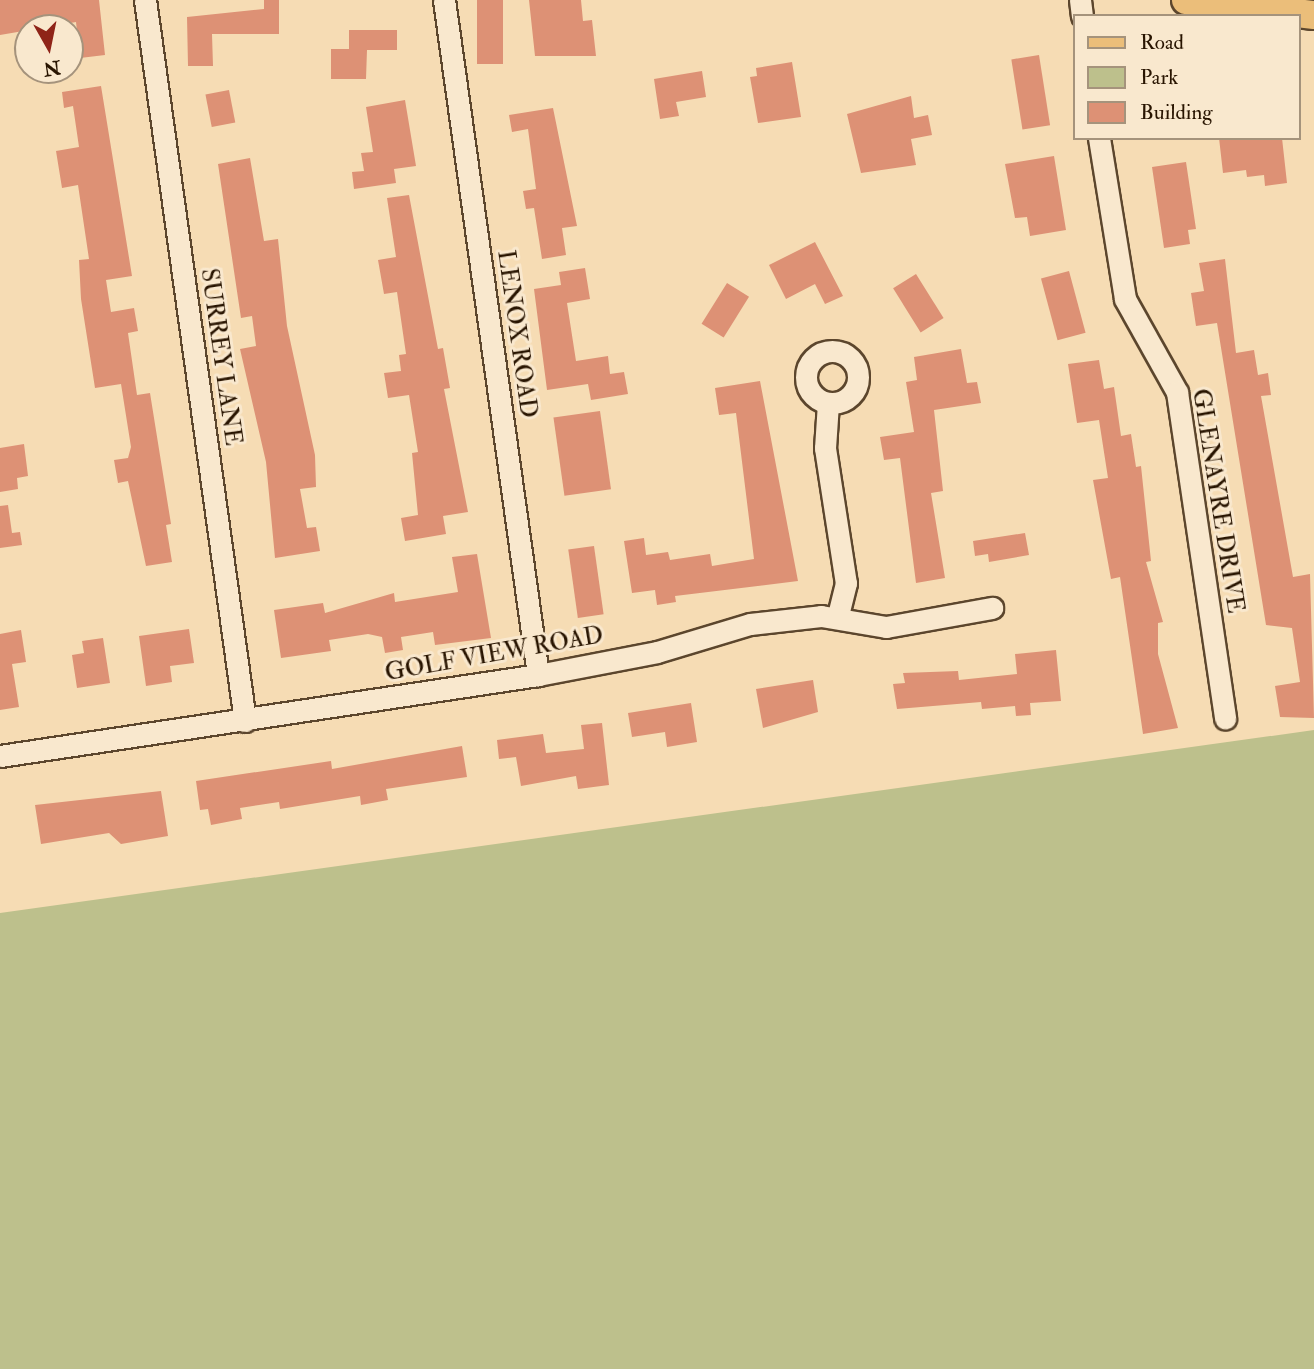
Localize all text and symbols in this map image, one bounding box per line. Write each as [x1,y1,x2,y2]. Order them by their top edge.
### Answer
north arrow [14,14,84,84]
legend [1072,14,1300,140]
text: Road [1140,29,1184,56]
text: N [42,55,62,81]
text: Park [1140,64,1178,91]
text: Building [1140,99,1213,126]
street label: LENOX ROAD [491,248,543,420]
street label: SURREY LANE [194,267,248,447]
street label: GLENAYRE DRIVE [1186,387,1250,615]
street label: GOLF VIEW ROAD [383,621,605,687]

